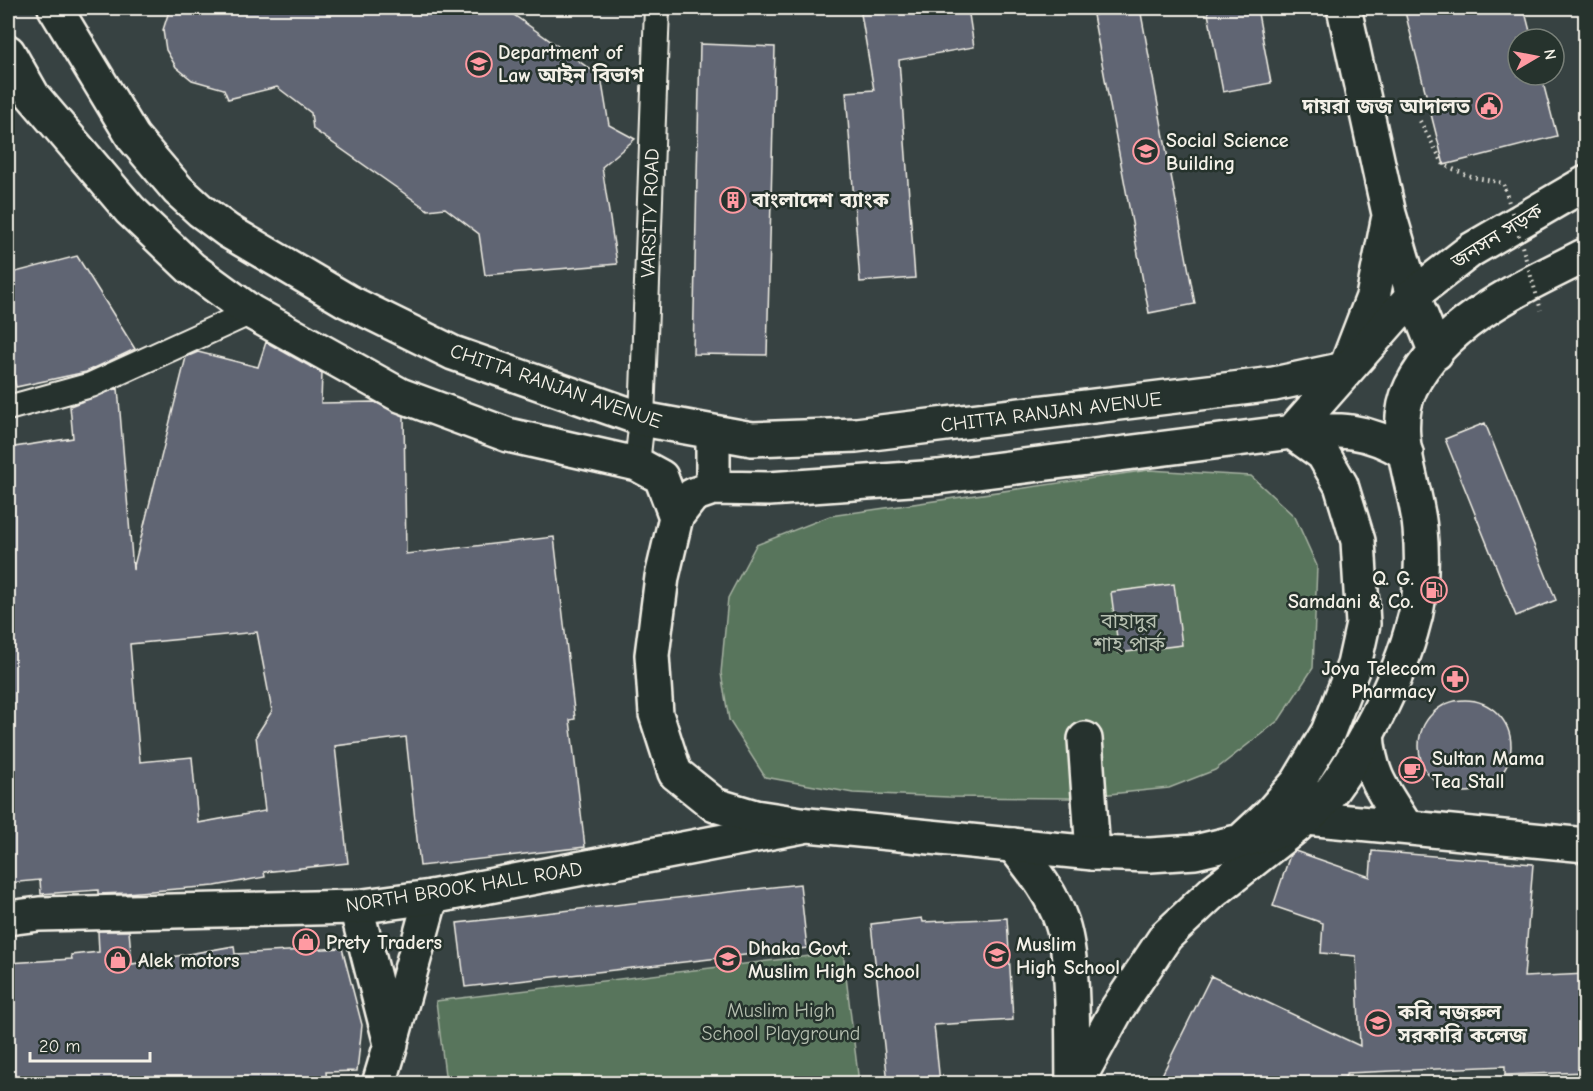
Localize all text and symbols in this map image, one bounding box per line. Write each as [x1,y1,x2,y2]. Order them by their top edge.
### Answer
north arrow [1506,27,1566,87]
place label: Department of Law আইন বিভাগ [498,41,644,87]
text: N [1540,48,1560,61]
school or university icon: Department of Law আইন বিভাগ [464,49,494,79]
public building icon: দায়রা জজ আদালত [1474,91,1504,121]
place label: দায়রা জজ আদালত [1301,95,1471,118]
place label: Social Science Building [1166,129,1289,175]
school or university icon: Social Science Building [1131,136,1161,166]
street label: VARSITY ROAD [636,148,664,278]
building icon: বাংলাদেশ ব্যাংক [718,185,748,215]
place label: বাংলাদেশ ব্যাংক [751,189,889,212]
street label: জনসন সড়ক [1446,198,1548,274]
street label: CHITTA RANJAN AVENUE [447,339,665,433]
street label: CHITTA RANJAN AVENUE [939,387,1163,437]
place label: Q. G. Samdani & Co. [1288,567,1414,613]
fuel station icon: Q. G. Samdani & Co. [1419,575,1449,605]
park label: বাহাদুর শাহ পার্ক [1092,610,1166,656]
place label: Joya Telecom Pharmacy [1321,657,1437,703]
pharmacy icon: Joya Telecom Pharmacy [1440,664,1470,694]
place label: Sultan Mama Tea Stall [1432,747,1545,793]
cafe icon: Sultan Mama Tea Stall [1397,755,1427,785]
street label: NORTH BROOK HALL ROAD [344,857,584,917]
shop icon: Prety Traders [291,927,321,957]
place label: Prety Traders [326,931,442,954]
place label: Muslim High School [1016,933,1120,979]
place label: Dhaka Govt. Muslim High School [748,937,920,983]
school or university icon: Muslim High School [982,940,1012,970]
school or university icon: Dhaka Govt. Muslim High School [713,944,743,974]
shop icon: Alek motors [103,945,133,975]
place label: Alek motors [138,949,240,972]
park label: Muslim High School Playground [702,999,860,1045]
place label: কবি নজরুল সরকারি কলেজ [1397,1000,1528,1047]
school or university icon: কবি নজরুল সরকারি কলেজ [1363,1008,1393,1038]
scale bar [30,1025,150,1063]
text: 20 m [39,1036,80,1057]

